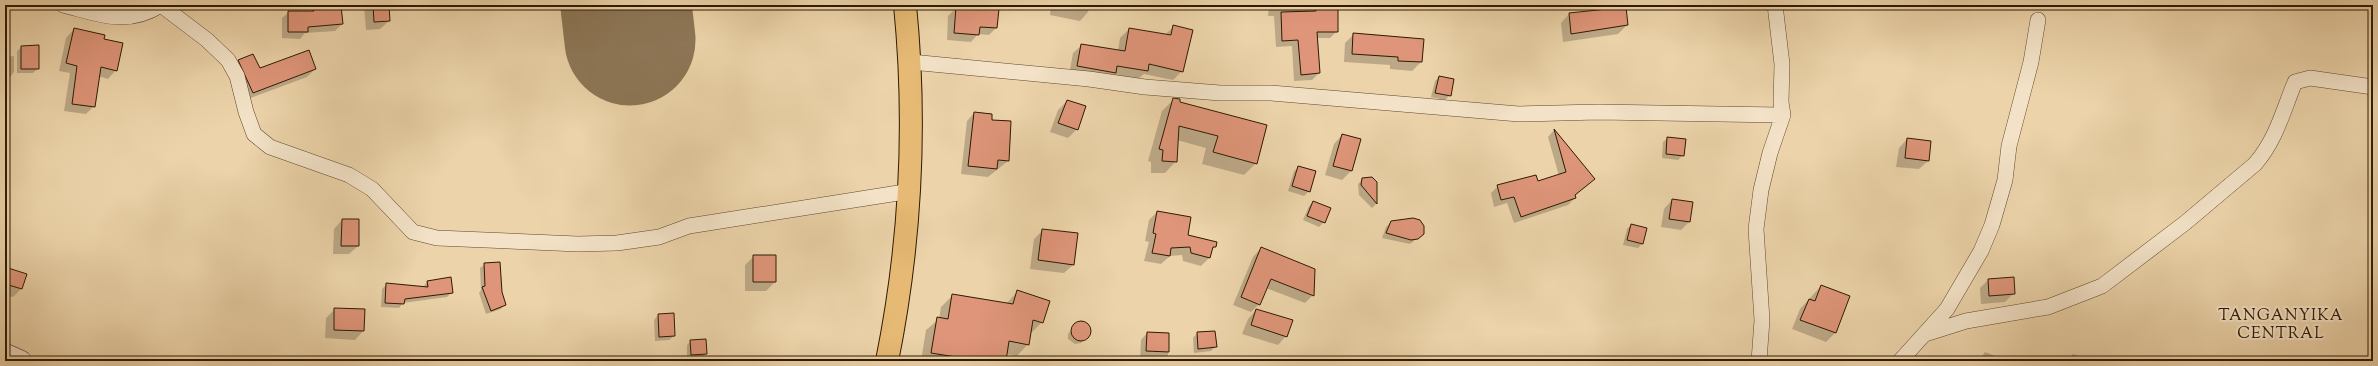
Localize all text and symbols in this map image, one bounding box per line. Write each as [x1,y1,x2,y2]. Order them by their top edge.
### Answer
district label: TANGANYIKA CENTRAL [2218,305,2344,346]

